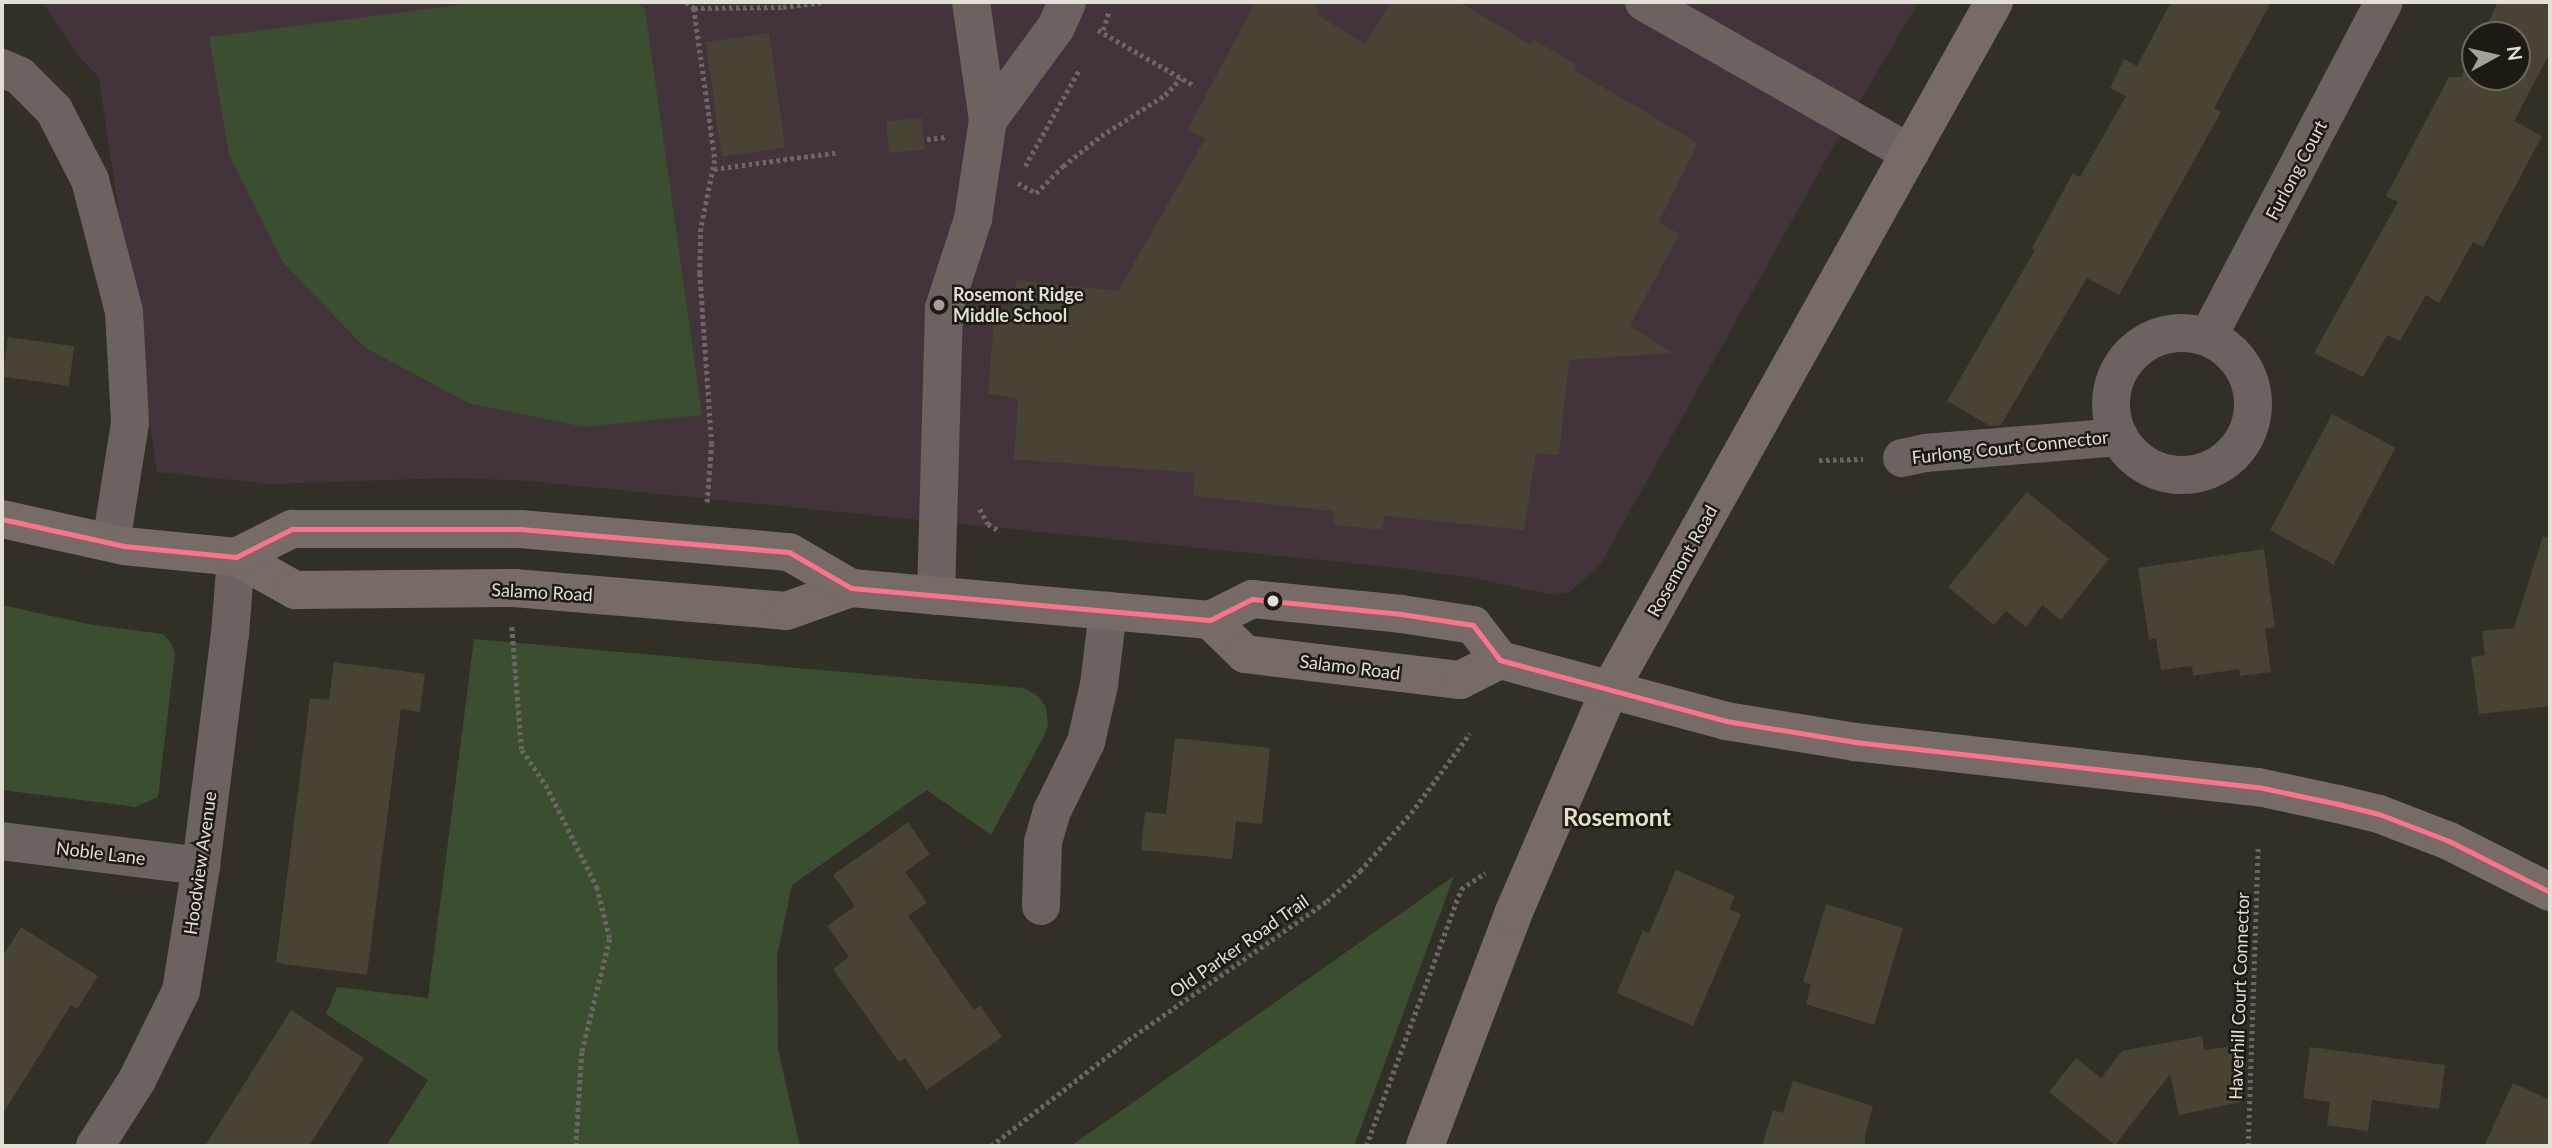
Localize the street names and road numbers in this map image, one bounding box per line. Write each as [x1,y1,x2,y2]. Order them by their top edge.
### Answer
street label: Furlong Court [2261,117,2331,223]
street label: Furlong Court Connector [1911,426,2109,468]
street label: Rosemont Road [1642,501,1722,621]
street label: Salamo Road [491,579,593,605]
street label: Salamo Road [1298,650,1402,684]
street label: Hoodview Avenue [179,790,221,936]
street label: Noble Lane [55,837,147,869]
street label: Old Parker Road Trail [1165,890,1313,1002]
street label: Haverhill Court Connector [2225,892,2253,1100]

